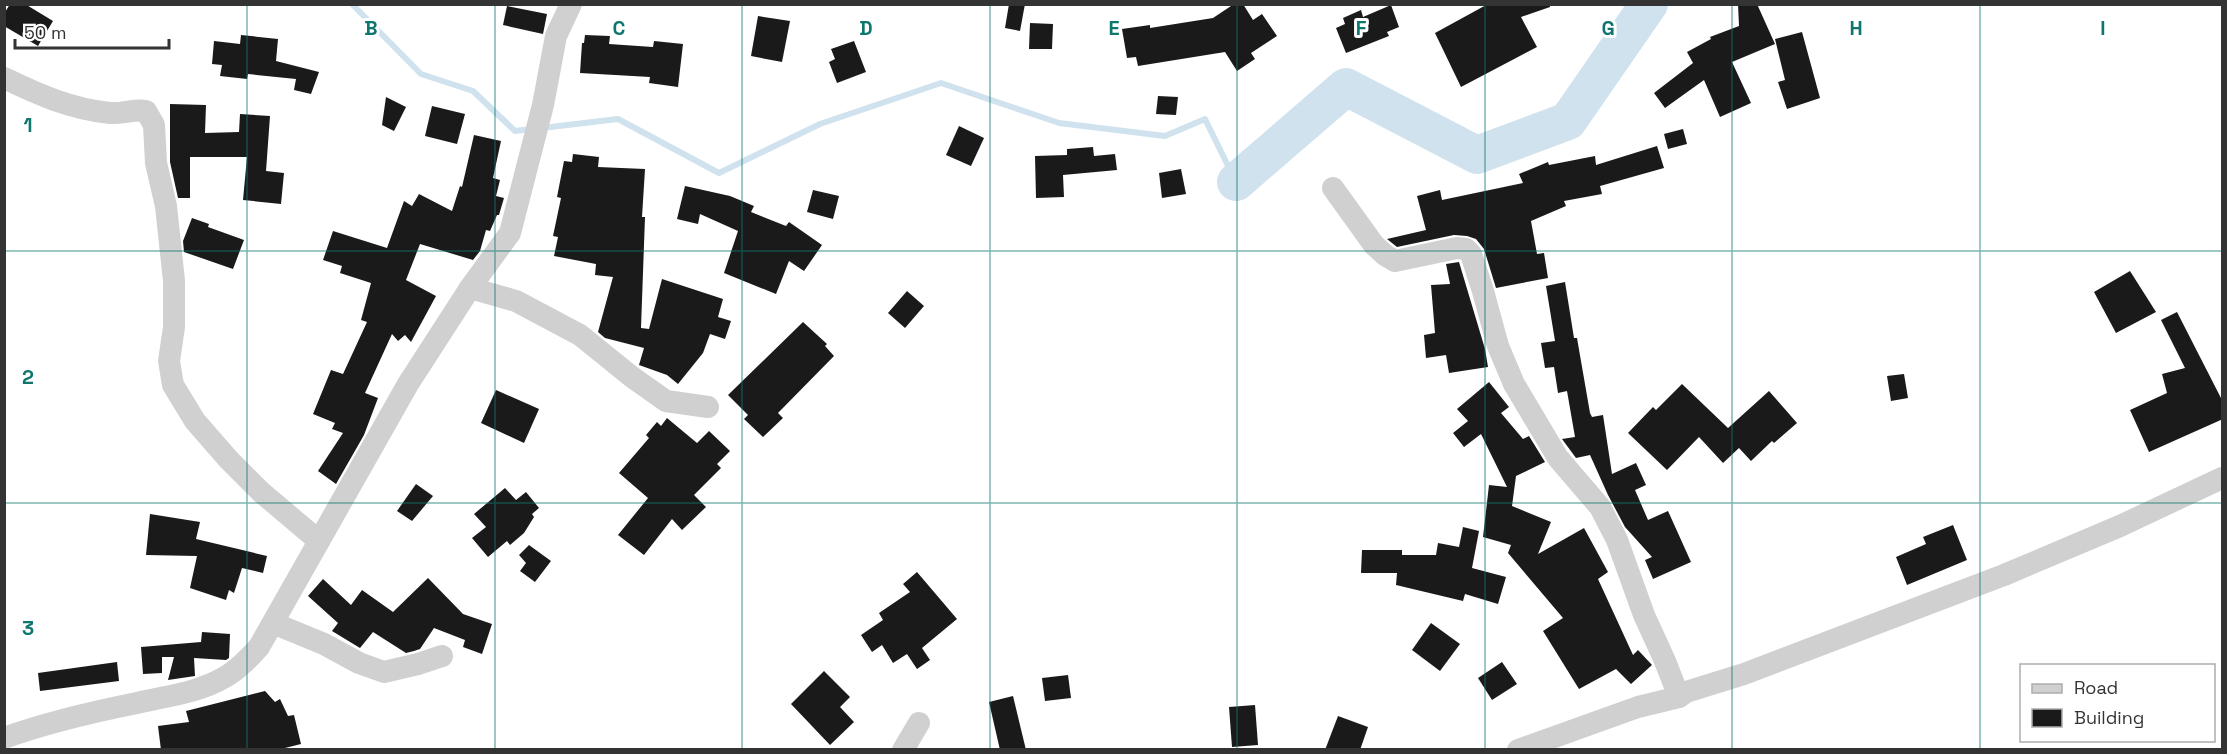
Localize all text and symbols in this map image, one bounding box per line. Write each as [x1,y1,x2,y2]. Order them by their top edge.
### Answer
scale bar [15,12,170,50]
text: B [364,15,378,41]
text: C [613,15,626,41]
text: D [859,15,873,41]
text: E [1108,15,1120,41]
text: F [1356,15,1367,41]
text: G [1601,15,1615,41]
text: H [1849,15,1863,41]
text: I [2100,15,2106,41]
text: 50 m [24,21,66,44]
text: 1 [23,112,33,138]
text: 2 [22,364,34,390]
text: 3 [22,615,34,641]
legend [2020,664,2215,742]
text: Road [2074,676,2118,699]
text: Building [2074,706,2144,729]

